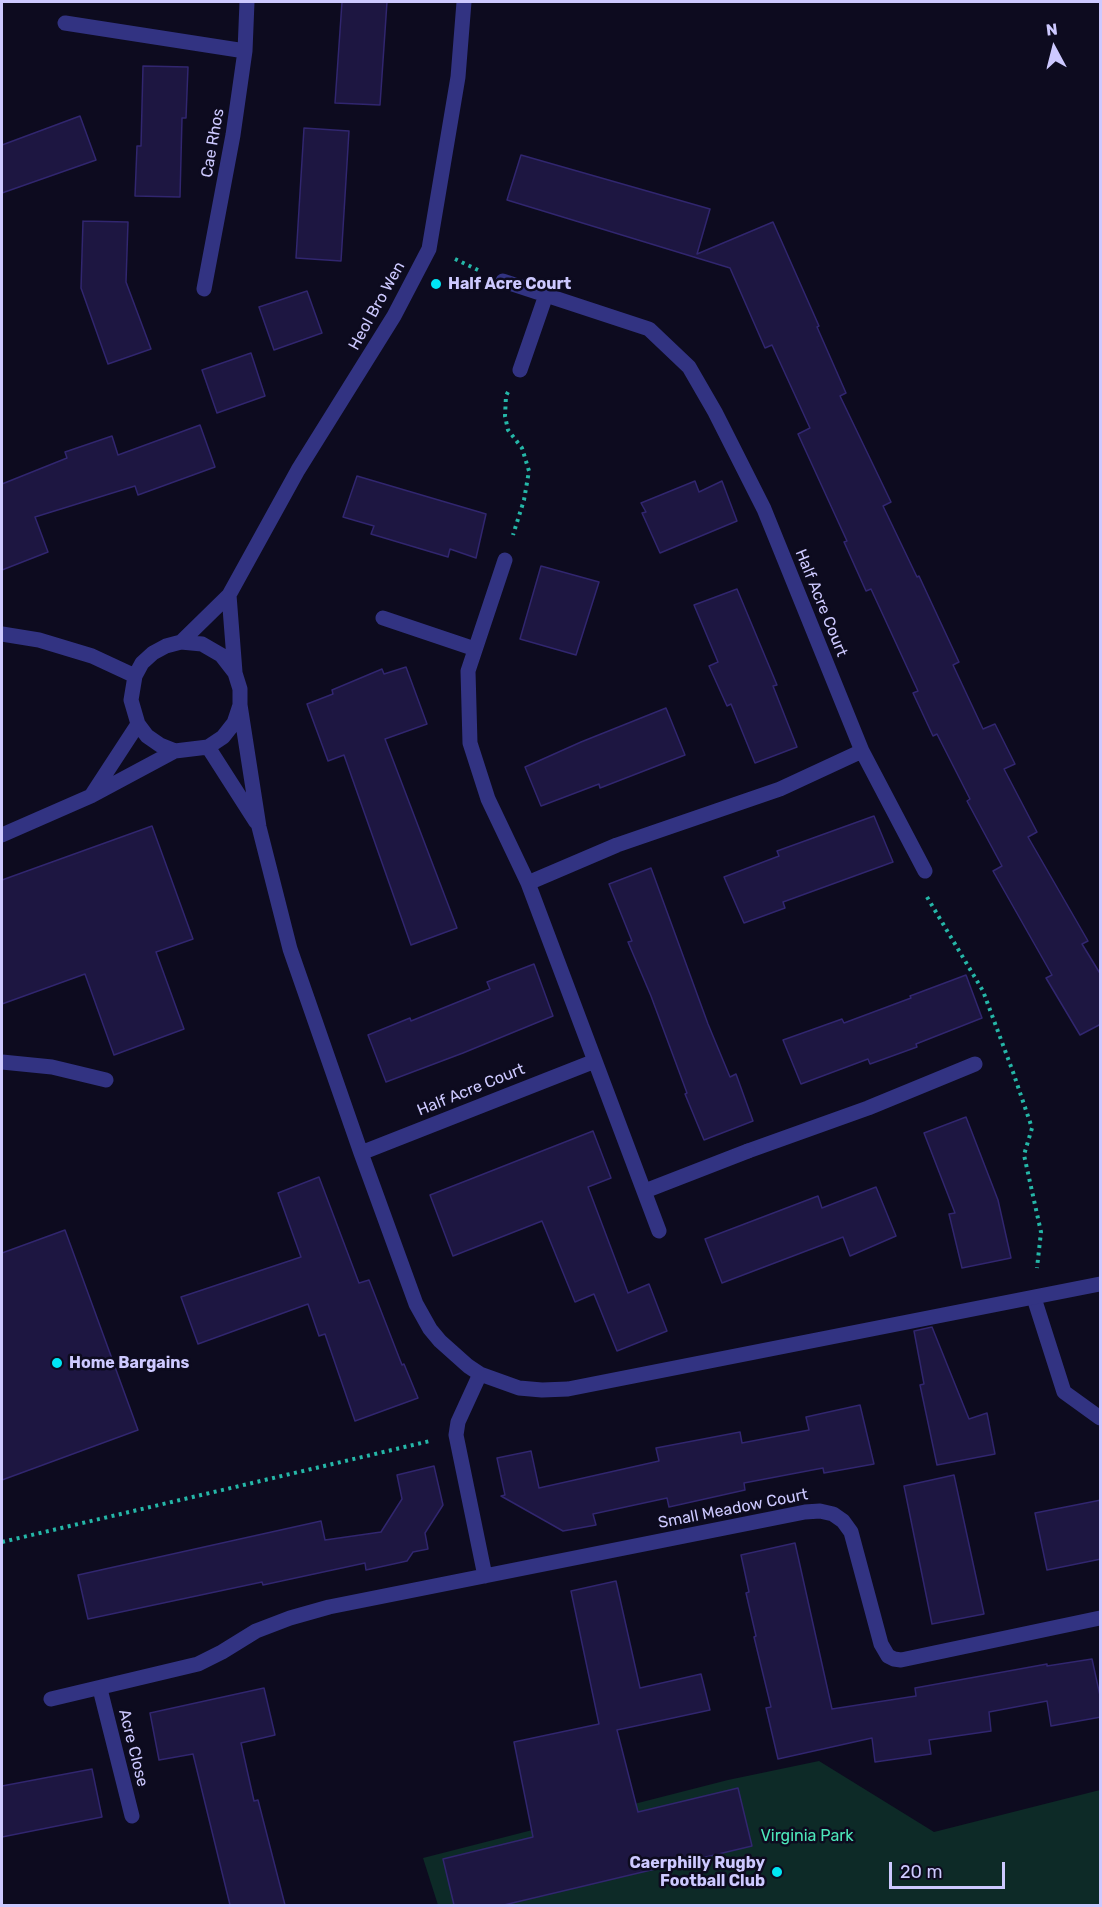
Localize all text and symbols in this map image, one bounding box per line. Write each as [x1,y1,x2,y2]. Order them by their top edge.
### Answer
north arrow [1024,18,1084,78]
text: N [1045,20,1059,40]
street label: Cae Rhos [197,107,229,179]
street label: Heol Bro Wen [345,258,409,354]
place label: Half Acre Court [448,274,571,294]
marker: Half Acre Court [429,277,443,291]
street label: Half Acre Court [791,546,851,660]
street label: Half Acre Court [414,1060,528,1120]
place label: Home Bargains [69,1353,189,1373]
marker: Home Bargains [50,1356,64,1370]
street label: Small Meadow Court [656,1485,810,1533]
street label: Acre Close [114,1707,152,1789]
park label: Virginia Park [760,1826,854,1846]
scale bar [892,1850,1008,1888]
place label: Caerphilly Rugby Football Club [630,1853,765,1891]
text: 20 m [900,1861,942,1883]
marker: Caerphilly Rugby Football Club [770,1865,784,1879]

